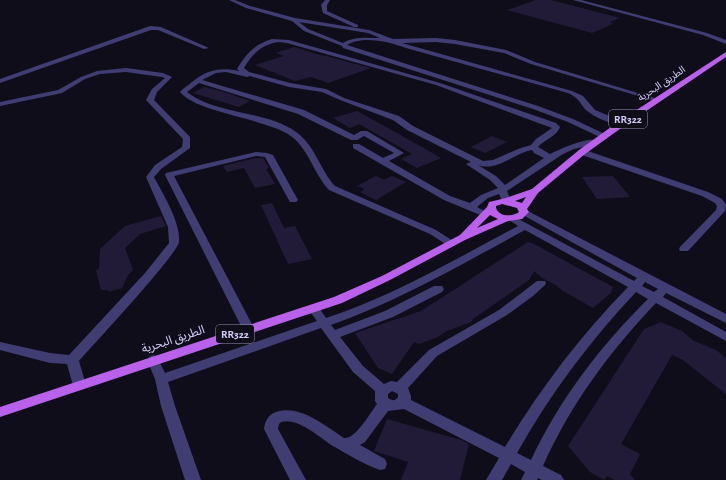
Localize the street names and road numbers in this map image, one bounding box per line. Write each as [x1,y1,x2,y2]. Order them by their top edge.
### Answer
street label: الطريق البحرية [636,64,688,104]
road number: RR322 [609,110,647,128]
street label: الطريق البحرية [140,323,207,357]
road number: RR322 [216,325,254,343]

